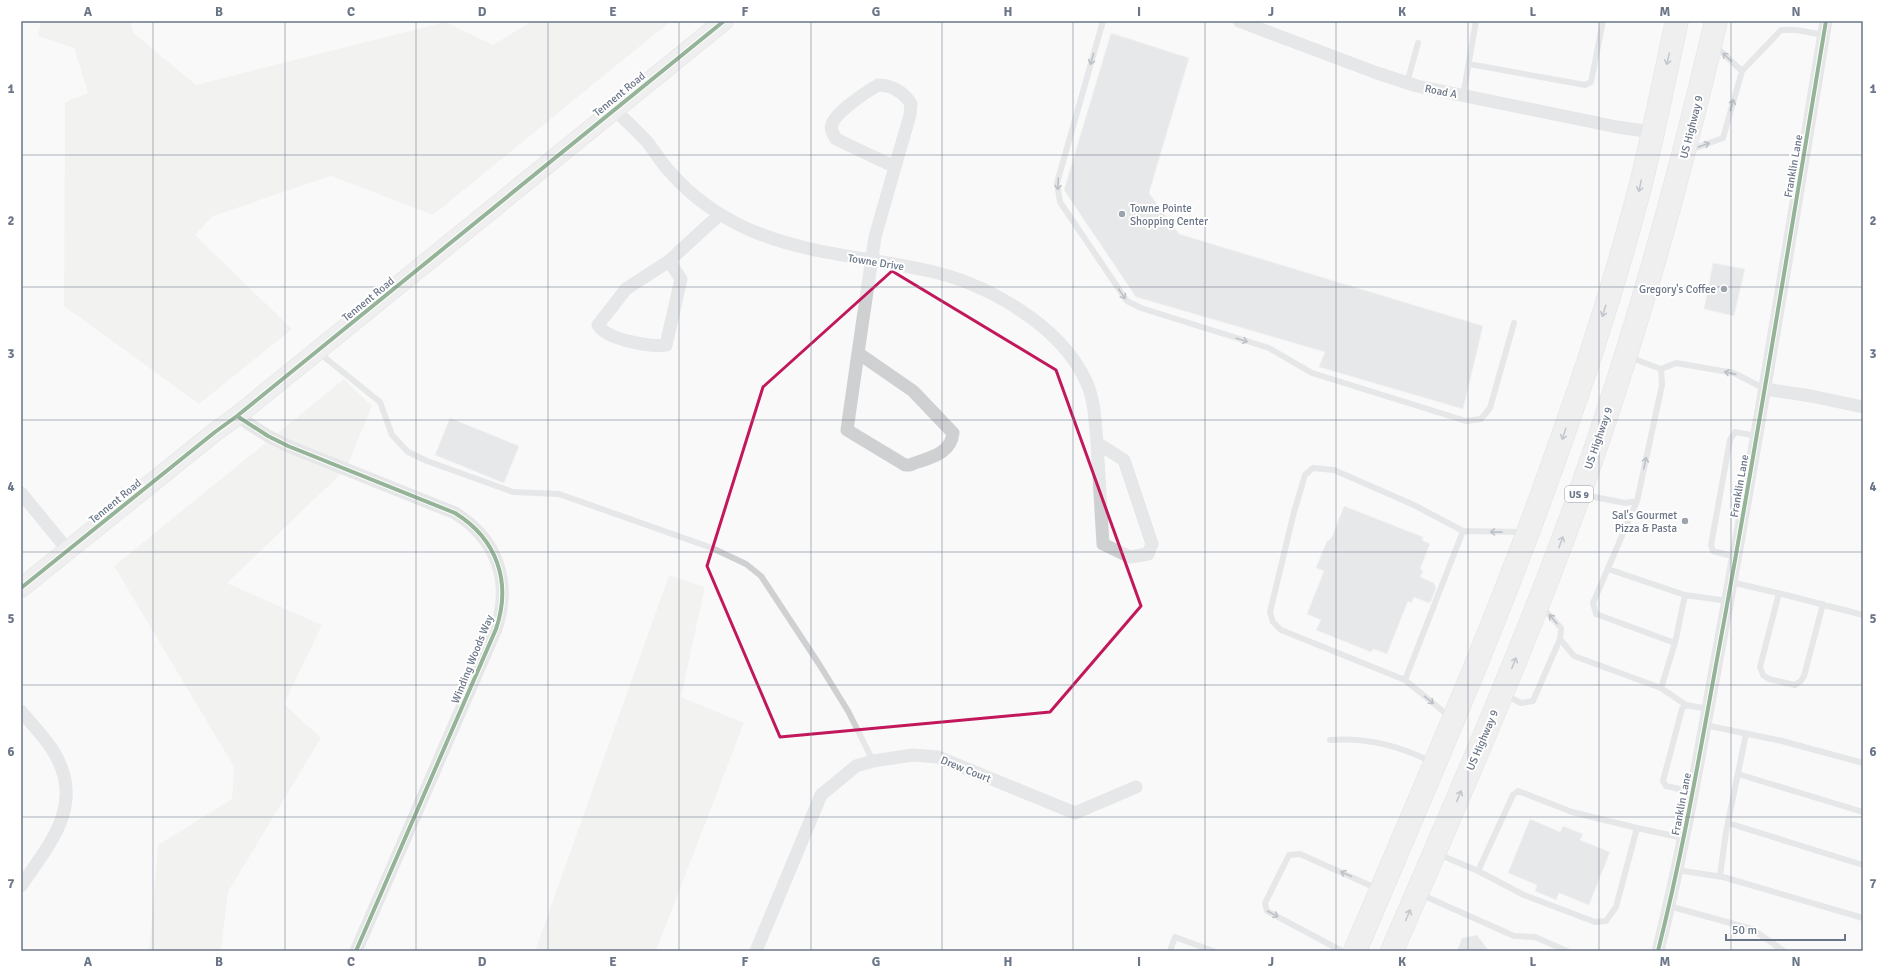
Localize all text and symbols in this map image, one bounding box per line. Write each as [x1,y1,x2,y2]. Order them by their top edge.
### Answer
text: A [84,4,93,20]
text: B [215,4,223,20]
text: C [347,4,355,20]
text: D [478,4,487,20]
text: E [609,4,617,20]
text: F [742,4,749,20]
text: G [872,4,880,20]
text: H [1004,4,1012,20]
text: I [1137,4,1141,20]
text: J [1268,4,1274,20]
text: K [1398,4,1406,20]
text: L [1530,4,1537,20]
text: M [1660,4,1671,20]
text: N [1791,4,1801,20]
one-way arrow [1088,52,1095,65]
one-way arrow [1664,52,1672,65]
one-way arrow [1722,52,1732,62]
street label: Tennent Road [591,69,648,119]
text: 1 [7,81,15,97]
text: 1 [1869,81,1877,97]
street label: Road A [1424,82,1458,101]
street label: US Highway 9 [1677,94,1706,160]
one-way arrow [1729,98,1737,111]
street label: Franklin Lane [1782,134,1805,199]
one-way arrow [1697,141,1710,148]
one-way arrow [1055,177,1062,190]
one-way arrow [1635,179,1643,192]
place label: Towne Pointe Shopping Center [1130,202,1208,228]
marker: Towne Pointe Shopping Center [1117,209,1127,219]
text: 2 [7,213,15,229]
text: 2 [1869,213,1877,229]
street label: Towne Drive [847,252,905,273]
street label: Tennent Road [340,274,397,324]
place label: Gregory's Coffee [1639,283,1716,296]
marker: Gregory's Coffee [1719,284,1729,294]
one-way arrow [1118,288,1126,299]
one-way arrow [1600,304,1607,317]
one-way arrow [1236,337,1249,344]
text: 3 [7,346,15,362]
text: 3 [1869,346,1877,362]
one-way arrow [1724,368,1737,376]
street label: US Highway 9 [1582,405,1615,471]
one-way arrow [1559,428,1567,440]
street label: Franklin Lane [1728,454,1751,519]
one-way arrow [1642,457,1650,470]
street label: Tennent Road [87,476,144,526]
text: 4 [7,479,15,495]
text: 4 [1869,479,1877,495]
road number: US 9 [1565,486,1593,502]
place label: Sal's Gourmet Pizza & Pasta [1612,509,1677,535]
marker: Sal's Gourmet Pizza & Pasta [1680,516,1690,526]
one-way arrow [1490,528,1503,535]
one-way arrow [1558,536,1566,548]
text: 5 [7,611,15,627]
text: 5 [1869,611,1877,627]
street label: Winding Woods Way [449,612,496,705]
one-way arrow [1549,614,1558,624]
one-way arrow [1511,657,1518,669]
one-way arrow [1424,696,1434,705]
street label: US Highway 9 [1464,708,1501,773]
text: 6 [7,744,15,760]
text: 6 [1869,744,1877,760]
street label: Drew Court [939,753,993,785]
street label: Franklin Lane [1669,772,1694,837]
one-way arrow [1455,790,1463,802]
one-way arrow [1340,870,1352,877]
text: 7 [7,876,15,892]
text: 7 [1869,876,1877,892]
one-way arrow [1404,910,1412,922]
one-way arrow [1267,911,1279,919]
scale bar [1726,916,1845,942]
text: 50 m [1732,923,1757,938]
text: A [84,954,93,970]
text: B [215,954,223,970]
text: C [347,954,355,970]
text: D [478,954,487,970]
text: E [609,954,617,970]
text: F [742,954,749,970]
text: G [872,954,880,970]
text: H [1004,954,1012,970]
text: I [1137,954,1141,970]
text: J [1268,954,1274,970]
text: K [1398,954,1406,970]
text: L [1530,954,1537,970]
text: M [1660,954,1671,970]
text: N [1791,954,1801,970]

